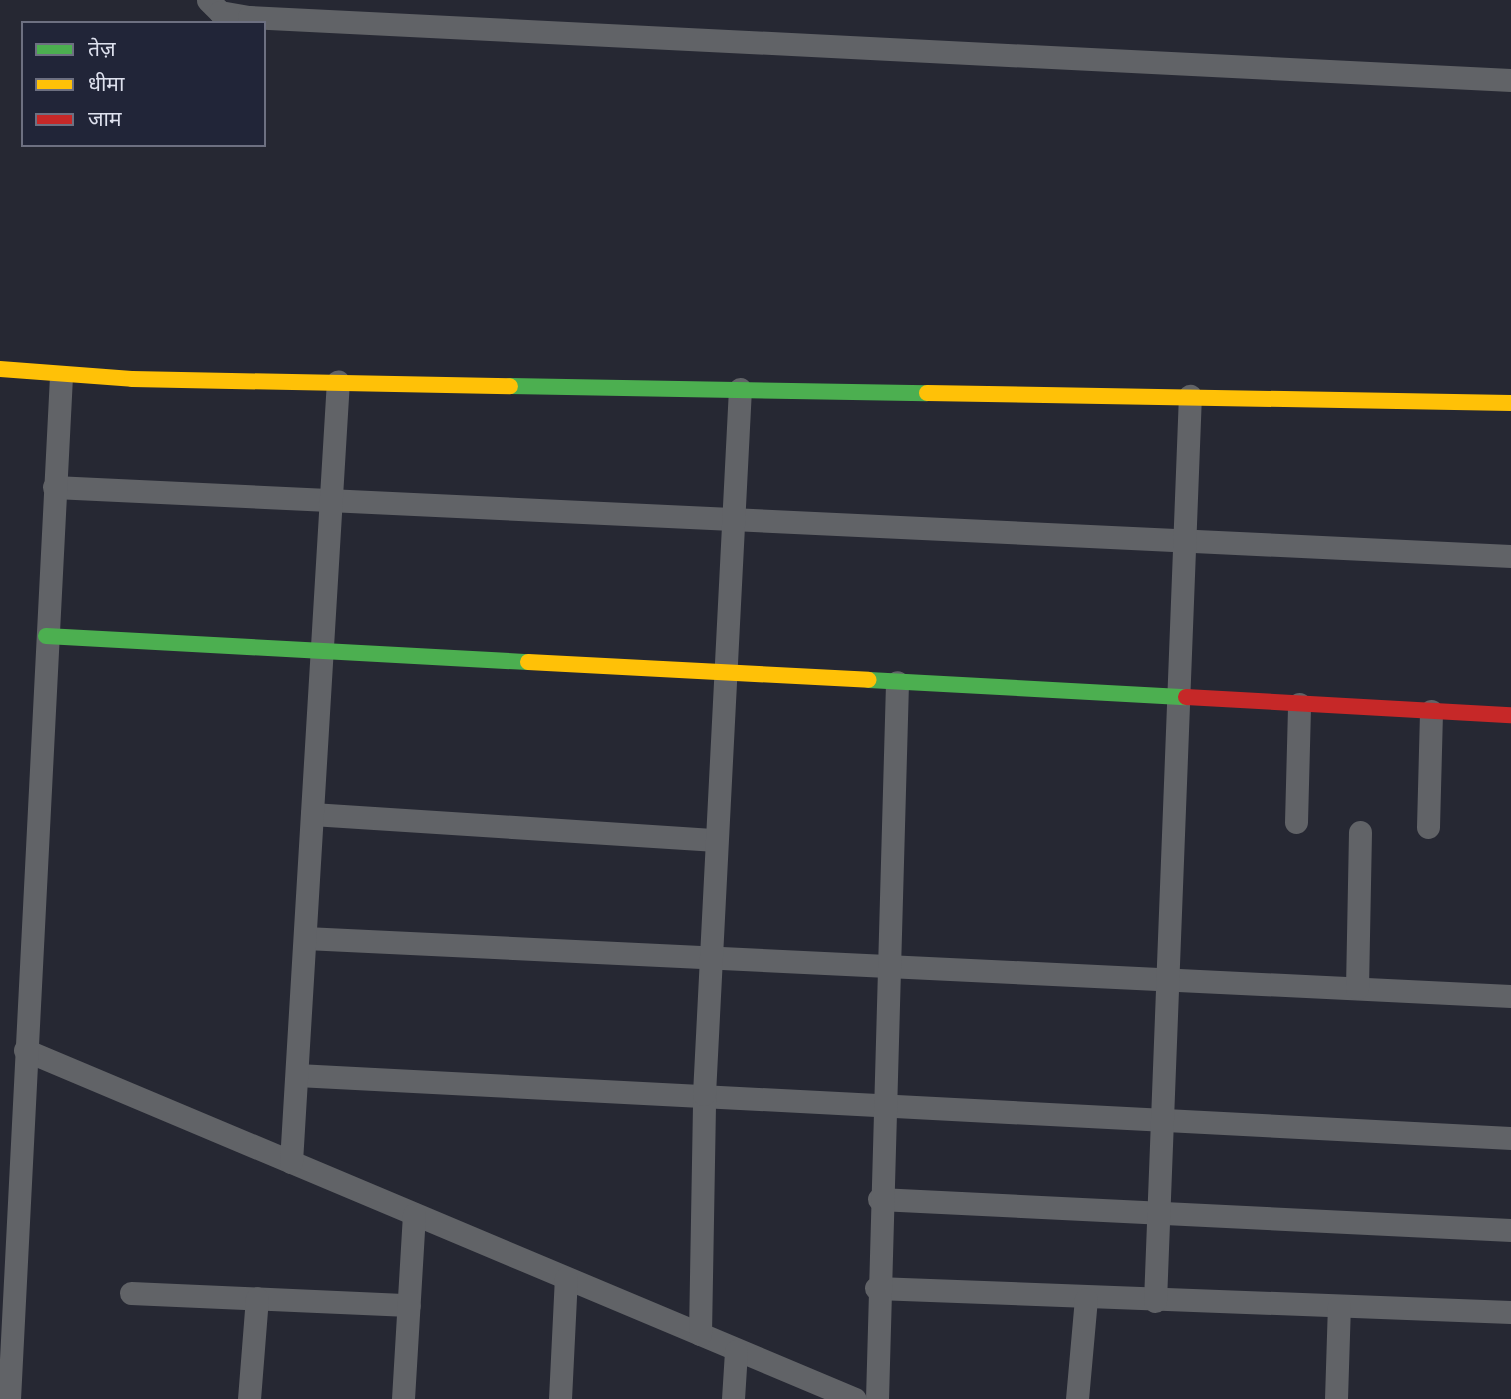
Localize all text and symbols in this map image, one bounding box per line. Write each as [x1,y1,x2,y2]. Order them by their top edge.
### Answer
legend [21,21,266,147]
text: तेज़ [88,34,116,64]
text: धीमा [88,69,124,99]
text: जाम [88,104,122,134]

